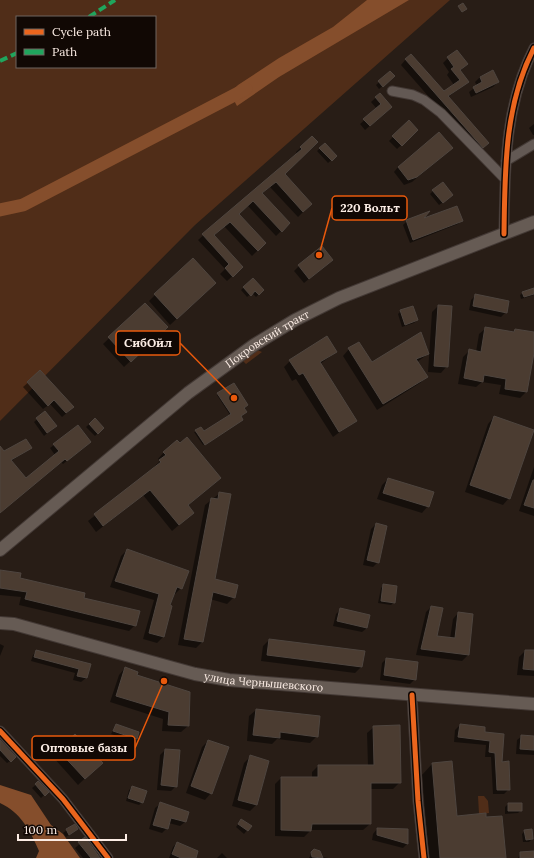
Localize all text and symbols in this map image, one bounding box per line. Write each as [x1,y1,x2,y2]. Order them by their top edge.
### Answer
legend [16,16,156,68]
text: Cycle path [52,24,111,39]
text: Path [52,44,77,59]
callout: 220 Вольт [332,196,407,220]
text: 220 Вольт [340,200,400,215]
street label: Покровский тракт [222,307,312,371]
callout: СибОйл [116,331,180,355]
text: СибОйл [124,335,172,350]
street label: улица Чернышевского [203,669,324,694]
callout: Оптовые базы [32,736,135,760]
text: Оптовые базы [41,740,127,755]
scale bar [18,816,126,842]
text: 100 m [24,822,57,837]

